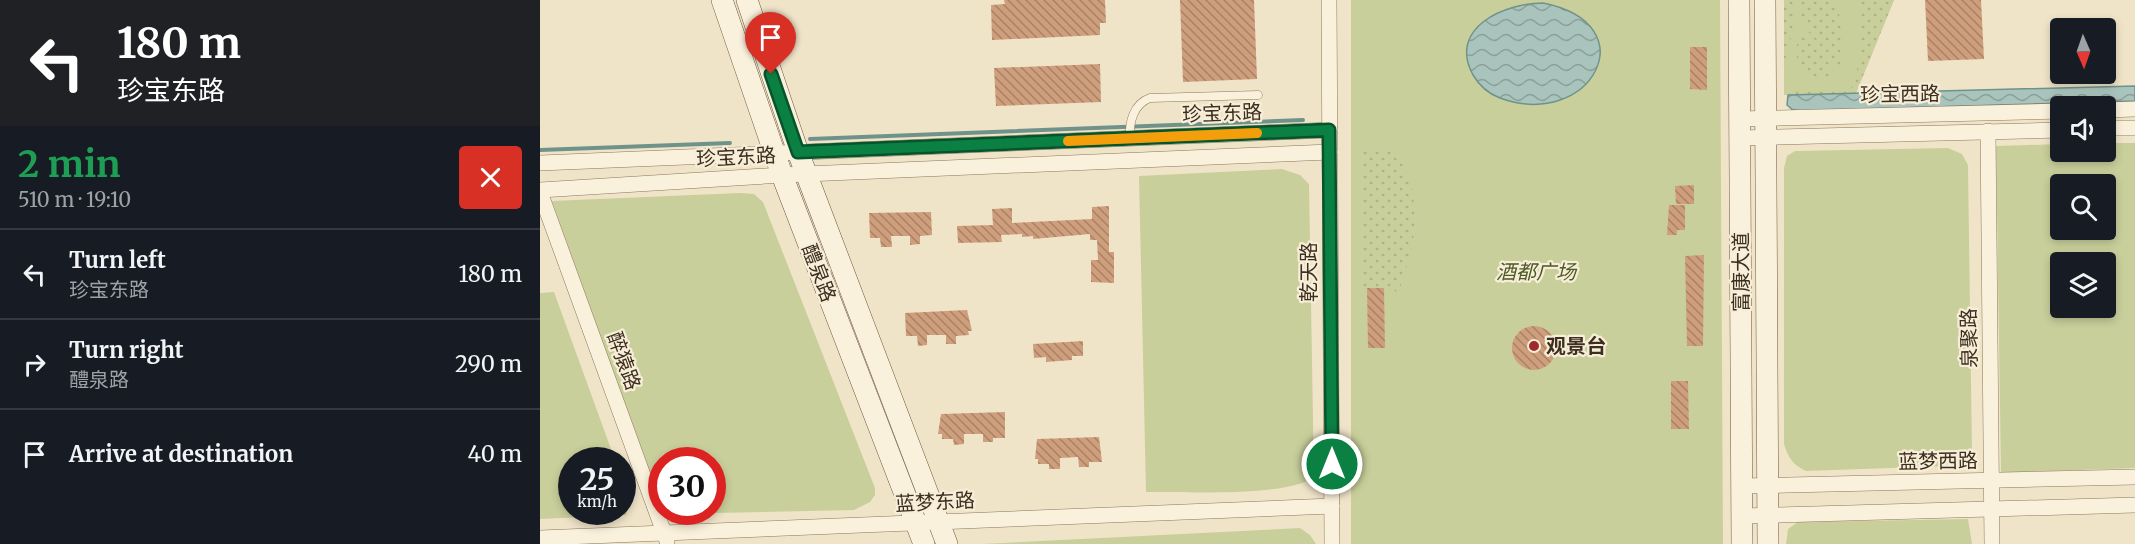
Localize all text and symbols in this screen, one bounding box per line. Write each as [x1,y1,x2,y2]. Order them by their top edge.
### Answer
pin [745,12,796,74]
text: 180 m [117,17,241,69]
north arrow [2050,18,2116,84]
map controls [2050,18,2116,318]
icon: arrive [754,21,787,54]
icon: left [18,24,96,102]
text: 珍宝东路 [117,73,225,107]
street label: 珍宝西路 [1860,80,1940,107]
button: sound [2050,96,2116,162]
street label: 珍宝东路 [1182,99,1262,126]
text: 2 min [18,142,121,187]
street label: 珍宝东路 [695,142,777,171]
button: close [459,146,522,209]
button: search [2050,174,2116,240]
text: 510 m · 19:10 [18,187,131,212]
street label: 富康大道 [1728,232,1753,312]
street label: 醴泉路 [797,240,842,305]
street label: 乾天路 [1296,242,1321,302]
text: Turn left [69,246,166,274]
button: layers [2050,252,2116,318]
icon: left [18,258,51,291]
park label: 酒都广场 [1496,259,1578,284]
text: 180 m [458,260,522,288]
text: 珍宝东路 [69,277,149,302]
street label: 泉聚路 [1955,308,1982,368]
street label: 醉猿路 [602,328,646,393]
place label: 观景台 [1546,333,1606,358]
text: Turn right [69,336,183,364]
marker: 观景台 [1527,339,1541,353]
icon: right [18,348,51,381]
text: 290 m [455,350,522,378]
text: 醴泉路 [69,367,129,392]
position arrow [1300,432,1364,496]
icon: arrive [18,438,51,471]
text: Arrive at destination [69,440,293,468]
text: 40 m [467,440,522,468]
speed limit sign: 30 [648,447,726,525]
street label: 蓝梦西路 [1898,447,1978,474]
text: 25 [580,460,614,498]
street label: 蓝梦东路 [894,487,976,516]
text: km/h [577,492,617,511]

